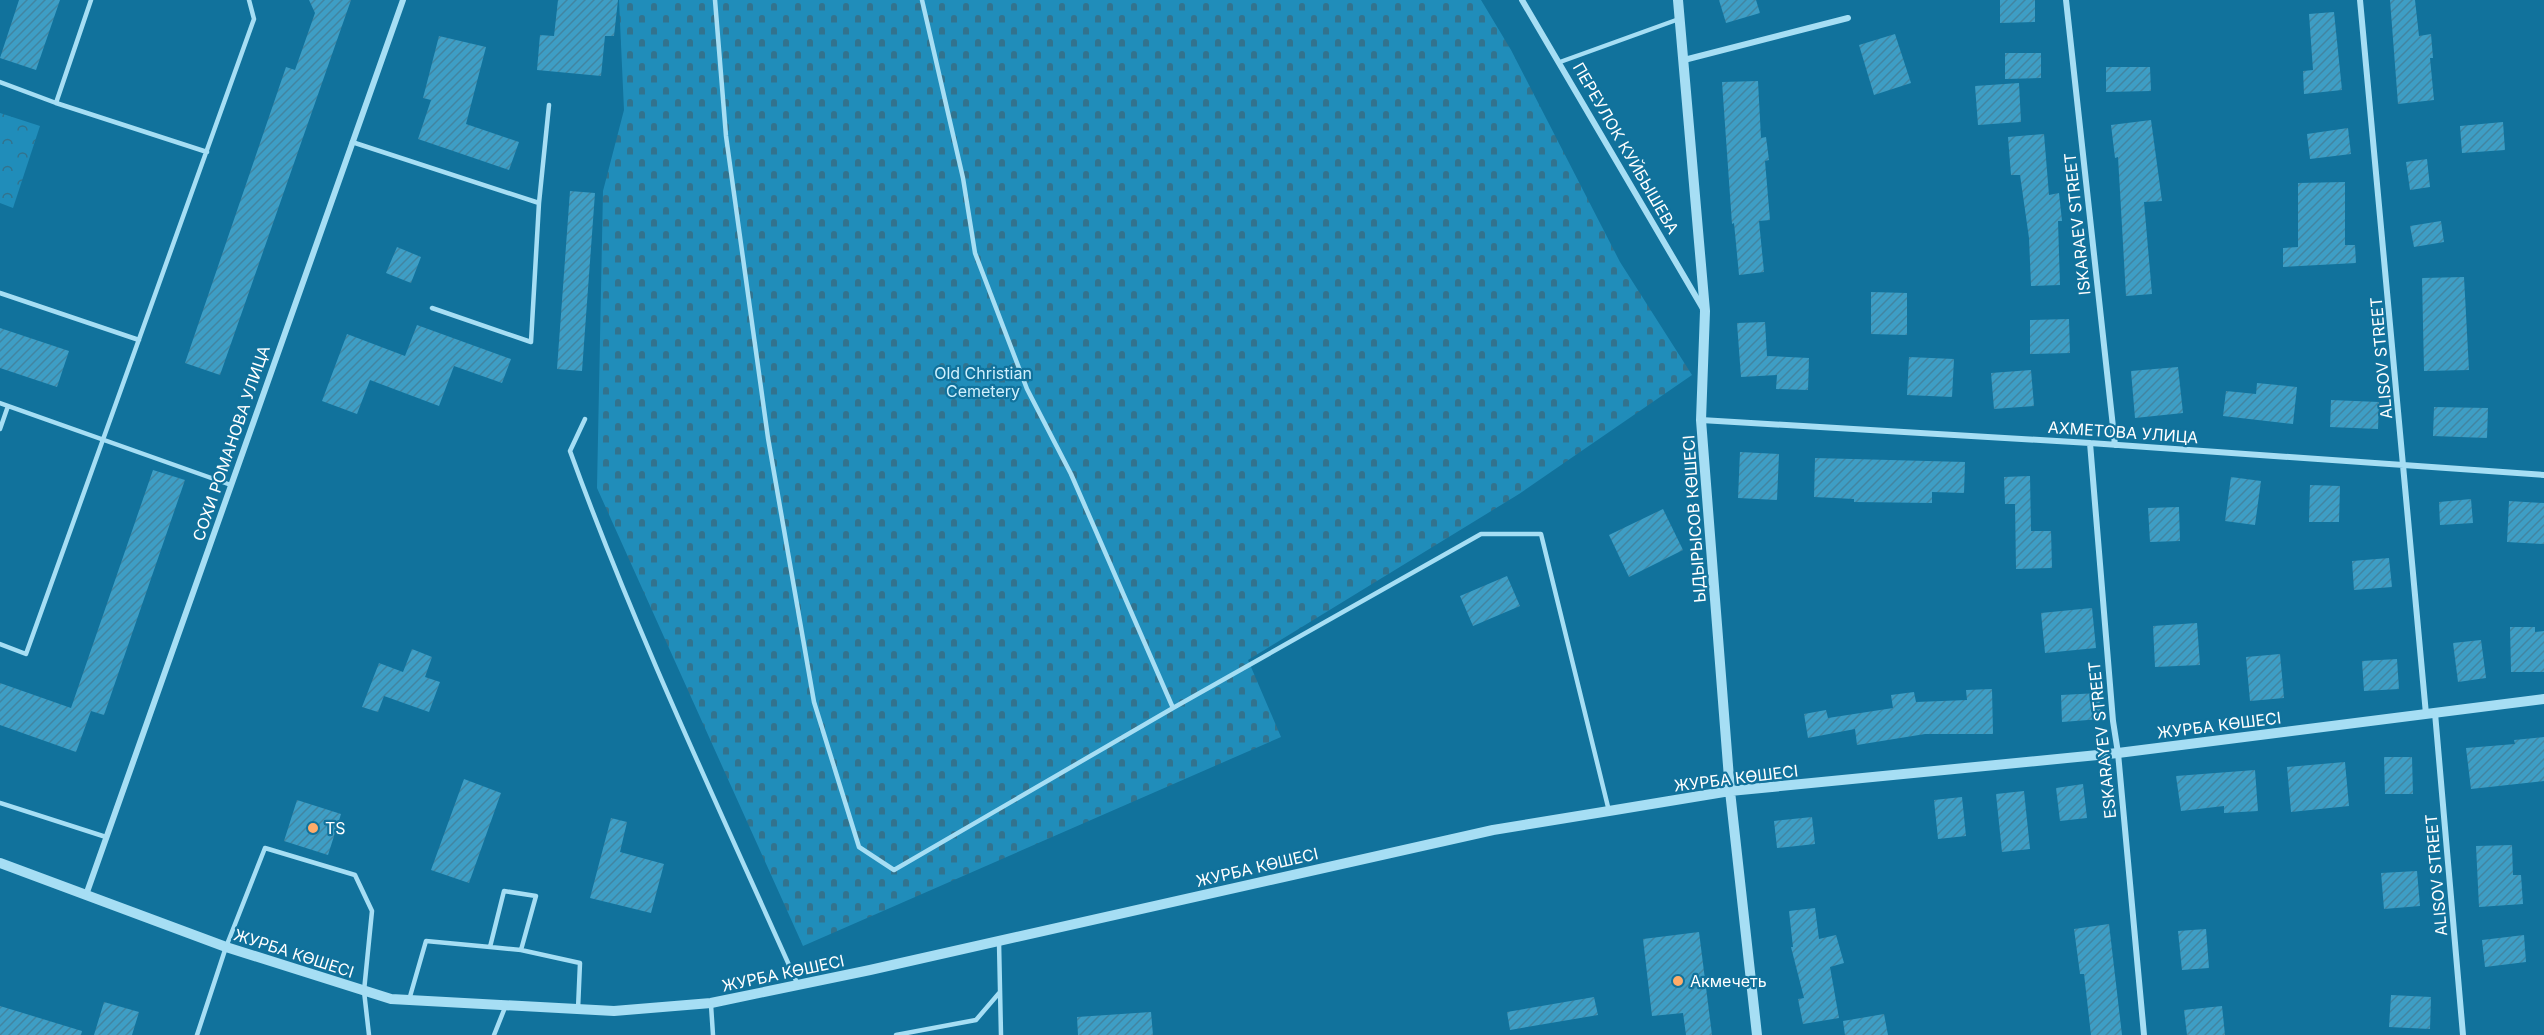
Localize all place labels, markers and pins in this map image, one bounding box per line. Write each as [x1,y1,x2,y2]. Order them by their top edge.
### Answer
place label: TS [325,818,346,838]
marker: TS [306,821,320,835]
place label: Акмечеть [1690,971,1767,991]
marker: Акмечеть [1671,974,1685,988]

